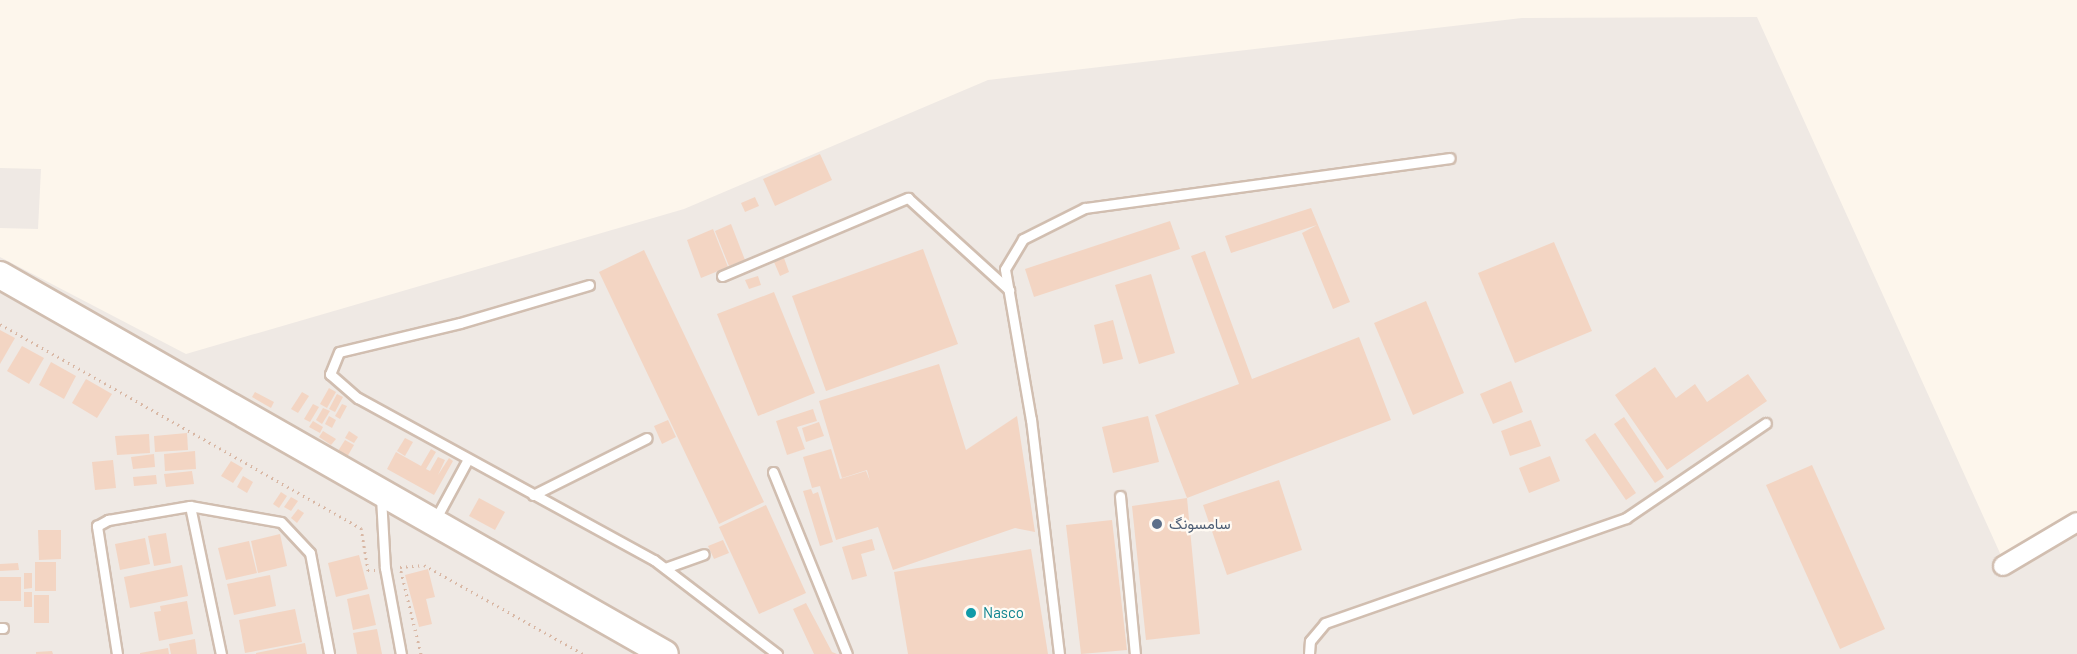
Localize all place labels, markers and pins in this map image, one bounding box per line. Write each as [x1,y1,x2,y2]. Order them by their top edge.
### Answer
place label: سامسونگ [1169,515,1230,533]
marker: سامسونگ [1150,517,1164,531]
place label: Nasco [983,604,1024,622]
marker: Nasco [964,606,978,620]

